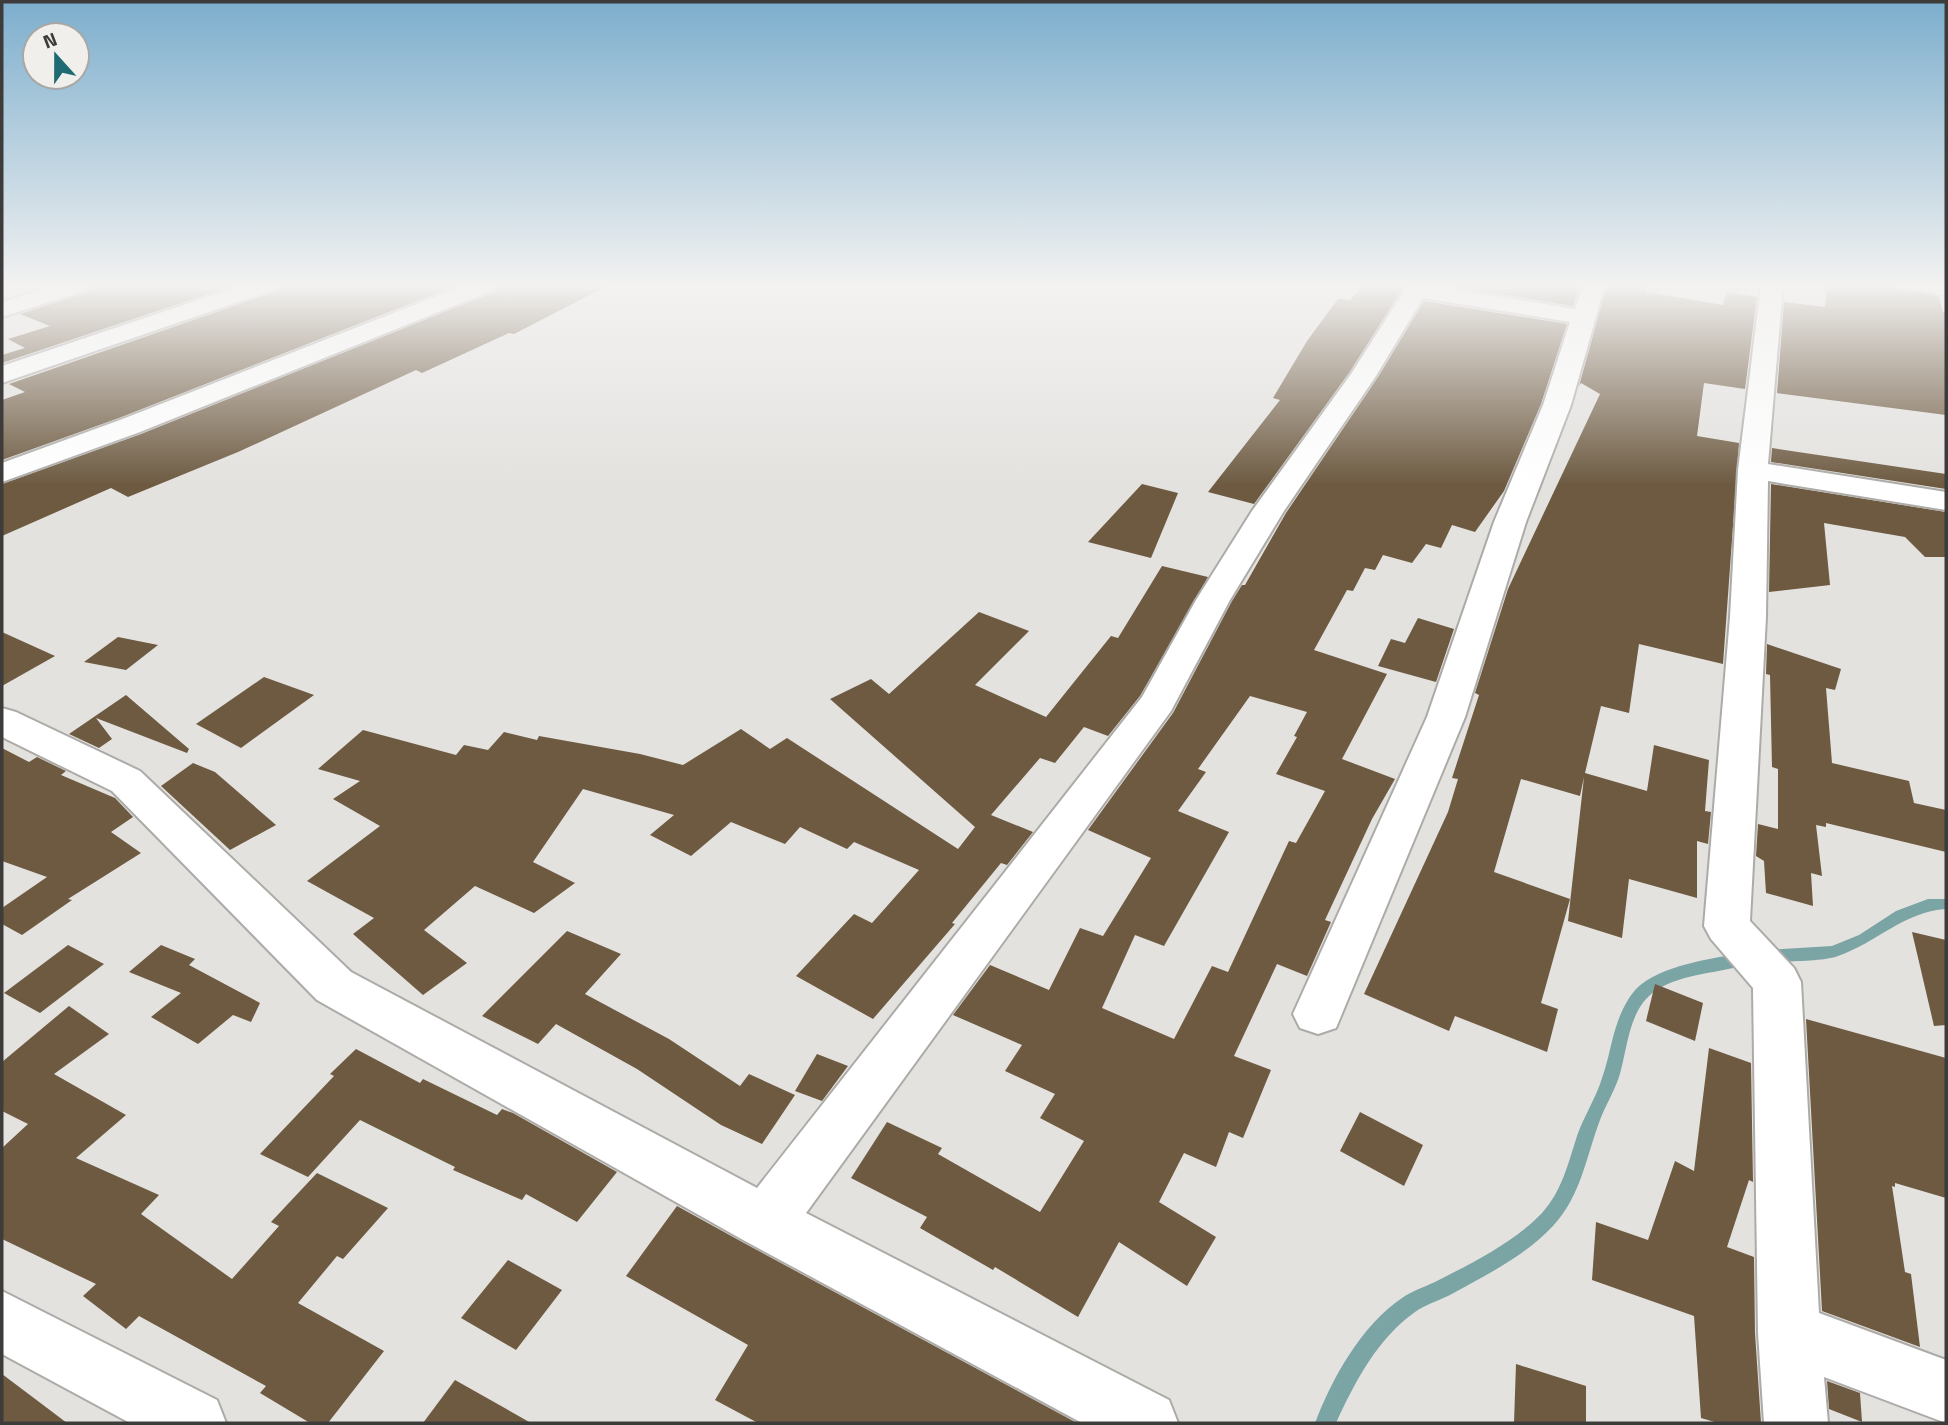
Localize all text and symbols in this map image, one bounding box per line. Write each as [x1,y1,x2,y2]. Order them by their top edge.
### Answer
north arrow [21,21,91,91]
text: N [38,24,61,56]

